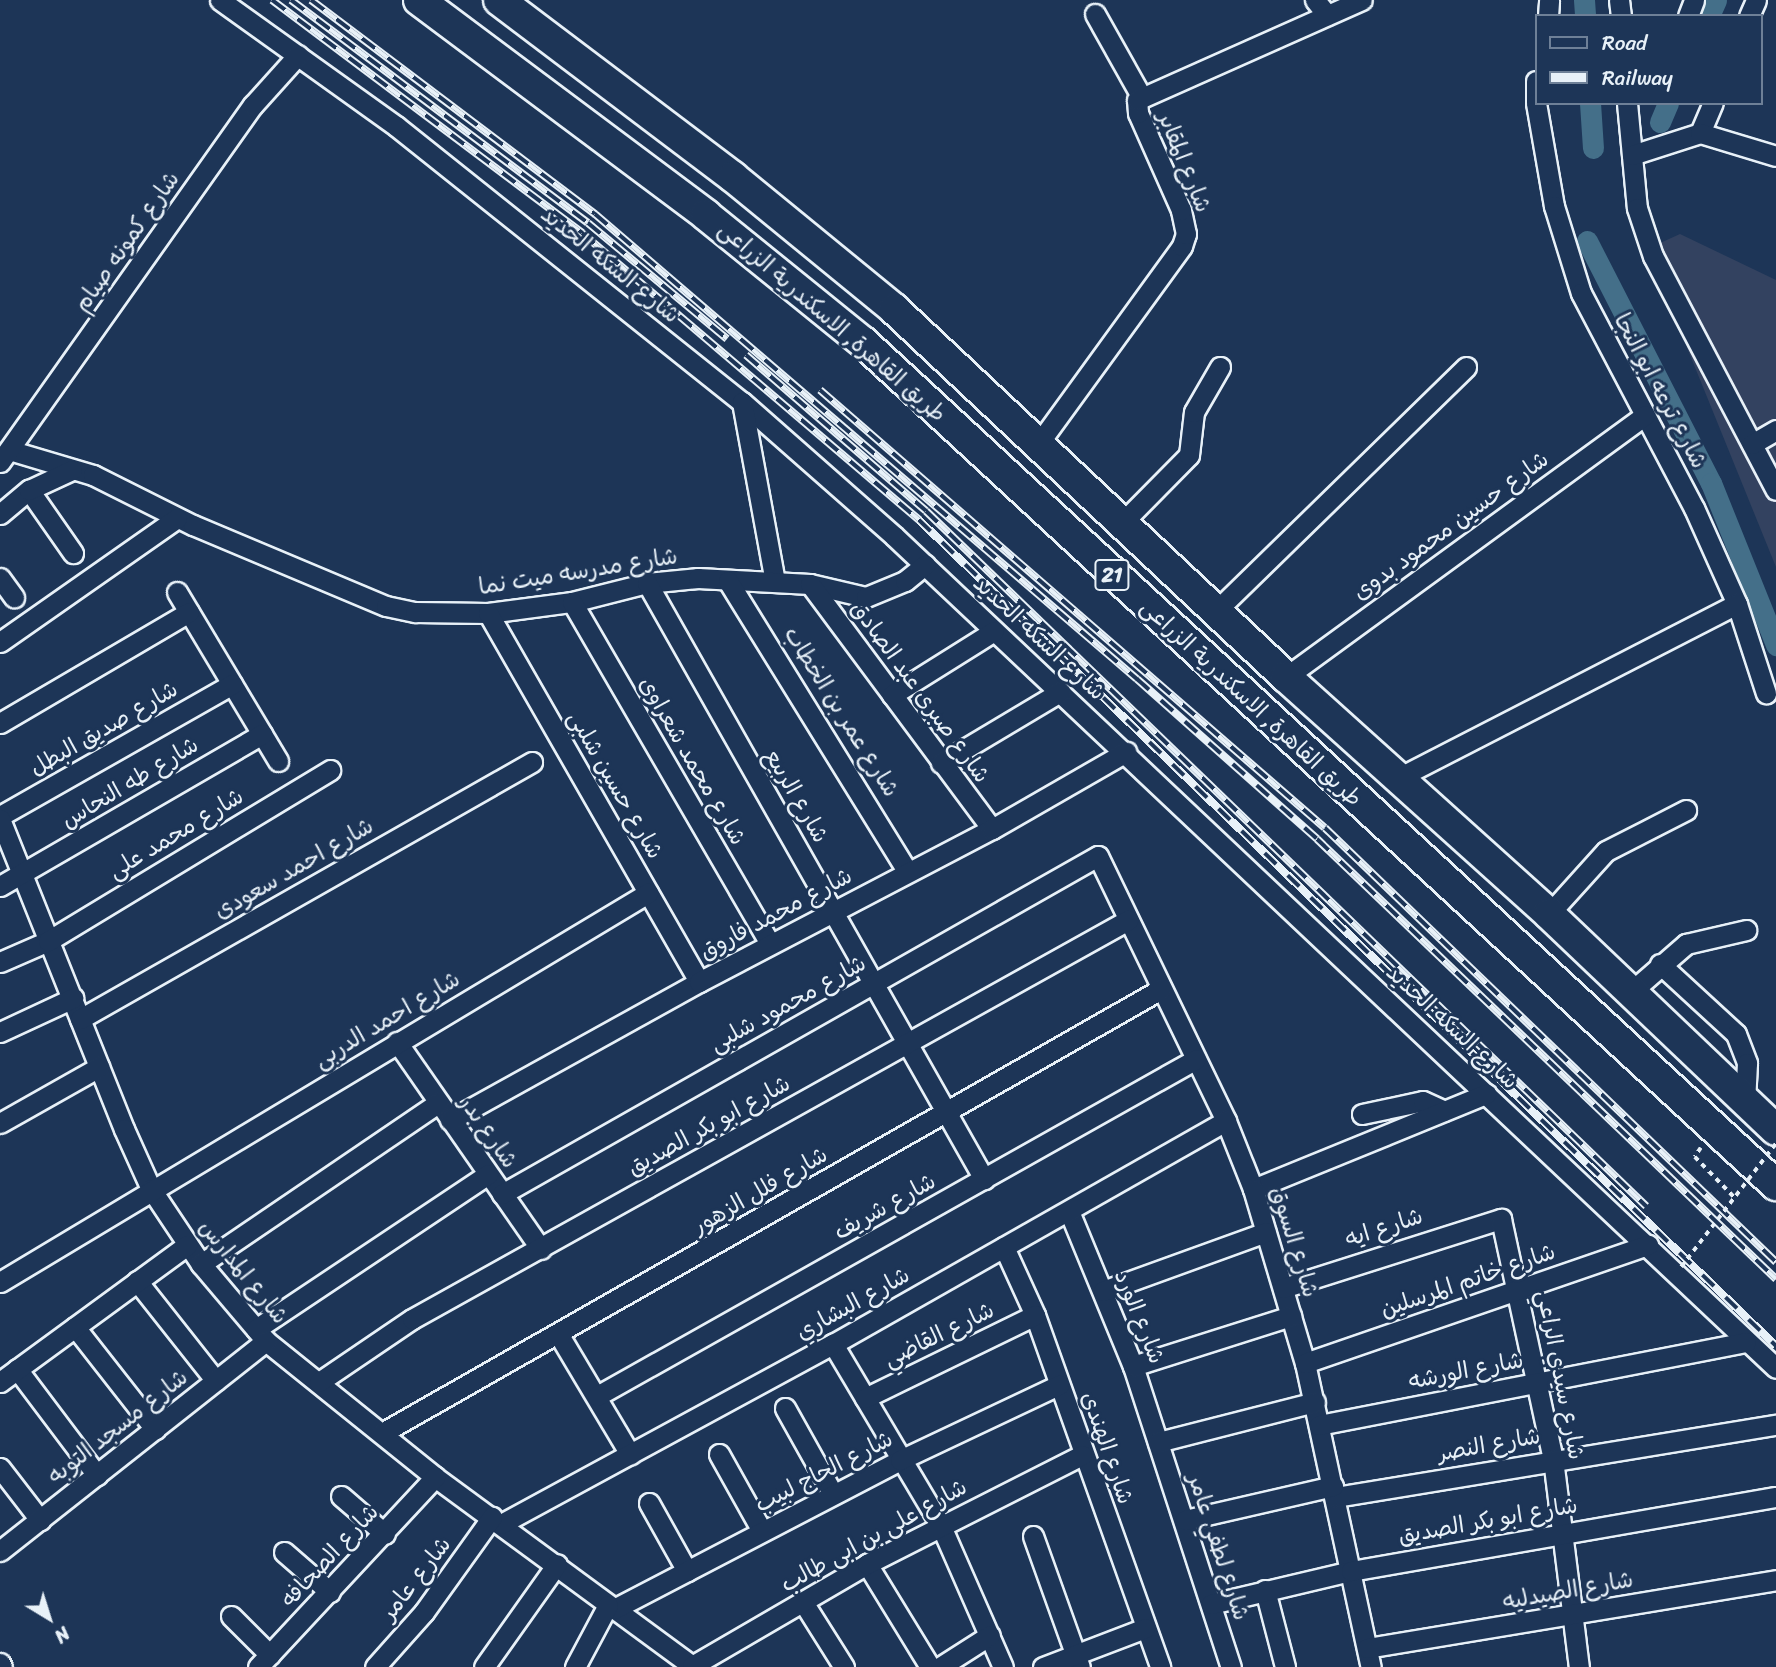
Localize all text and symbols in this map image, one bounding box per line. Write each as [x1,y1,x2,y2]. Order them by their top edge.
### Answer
legend [1534,14,1762,105]
text: Road [1602,24,1647,62]
text: Railway [1602,59,1673,97]
street label: شارع المقابر [1151,107,1217,217]
street label: شارع كمونه صيام [68,166,186,318]
street label: شارع السكه الحديد [535,201,685,329]
street label: طريق القاهرة, الاسكندرية الزراعى [713,216,951,428]
street label: شارع ترعه ابو النجا [1608,309,1712,473]
street label: شارع حسين محمود بدوى [1348,446,1554,606]
street label: شارع مدرسه ميت نما [477,543,679,601]
road number: 21 [1093,558,1131,592]
street label: شارع السكه الحديد [967,570,1111,706]
street label: طريق القاهرة, الاسكندرية الزراعى [1135,593,1367,813]
street label: شارع صبرى عبد الصادق [845,595,995,789]
street label: شارع عمر بن الخطاب [778,622,904,802]
street label: شارع محمد شعراوى [633,672,751,850]
street label: شارع صديق البطل [25,675,183,783]
street label: شارع حسين شلبى [561,706,669,864]
street label: شارع طه النحاس [56,731,204,835]
street label: شارع الربيع [758,744,834,848]
street label: شارع محمد على [103,783,249,885]
street label: شارع احمد سعودى [210,812,378,926]
street label: شارع محمد فاروق [695,862,857,966]
street label: شارع محمود شلبى [705,950,871,1058]
street label: شارع السكه الحديد [1380,959,1524,1095]
street label: شارع احمد الدربى [309,966,465,1074]
street label: شارع ابو بكر الصديق [623,1070,795,1182]
street label: شارع بدر [453,1090,523,1174]
street label: شارع فلل الزهور [687,1141,833,1241]
street label: شارع شريف [829,1168,941,1246]
street label: شارع السوق [1264,1183,1324,1301]
street label: شارع ايه [1342,1202,1426,1254]
street label: شارع المدارس [193,1214,293,1330]
street label: شارع خاتم المرسلين [1377,1238,1559,1324]
street label: شارع البشاري [791,1261,915,1347]
street label: شارع الورد [1108,1266,1170,1368]
street label: شارع سيدي الراعي [1530,1288,1590,1462]
street label: شارع القاضي [879,1296,999,1374]
street label: شارع الورشه [1406,1346,1526,1396]
street label: شارع مسجد التوبه [42,1364,194,1490]
street label: شارع الهندى [1075,1388,1139,1508]
street label: شارع النصر [1436,1422,1542,1468]
street label: شارع الحاج لبيب [750,1425,898,1519]
street label: شارع لطفي عامر [1181,1470,1255,1624]
street label: شارع على بن ابى طالب [776,1473,972,1599]
street label: شارع ابو بكر الصديق [1396,1492,1580,1550]
street label: شارع الصحافه [275,1499,385,1613]
street label: شارع عامر [375,1532,457,1626]
street label: شارع الصيدليه [1501,1566,1635,1616]
north arrow [14,1583,84,1653]
text: N [47,1618,78,1652]

